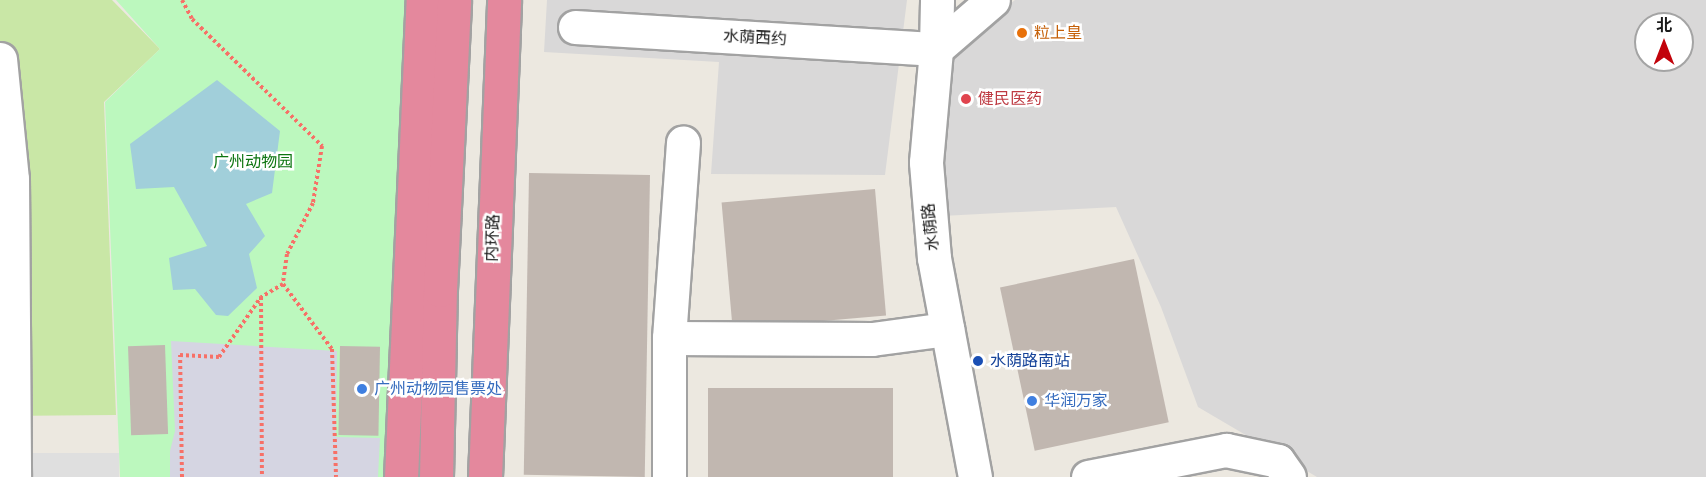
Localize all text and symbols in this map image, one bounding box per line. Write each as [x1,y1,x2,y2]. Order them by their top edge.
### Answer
north arrow [1634,12,1694,72]
text: 北 [1656,15,1672,37]
place label: 粒上皇 [1034,23,1082,43]
marker: 粒上皇 [1015,26,1029,40]
street label: 水荫西约 [723,27,787,49]
place label: 健民医药 [978,89,1042,109]
marker: 健民医药 [959,92,973,106]
park label: 广州动物园 [213,152,293,172]
street label: 水荫路 [919,202,943,252]
street label: 内环路 [483,214,503,262]
place label: 水荫路南站 [990,351,1070,371]
marker: 水荫路南站 [971,354,985,368]
place label: 广州动物园售票处 [374,379,502,399]
marker: 广州动物园售票处 [355,382,369,396]
place label: 华润万家 [1044,391,1108,411]
marker: 华润万家 [1025,394,1039,408]

